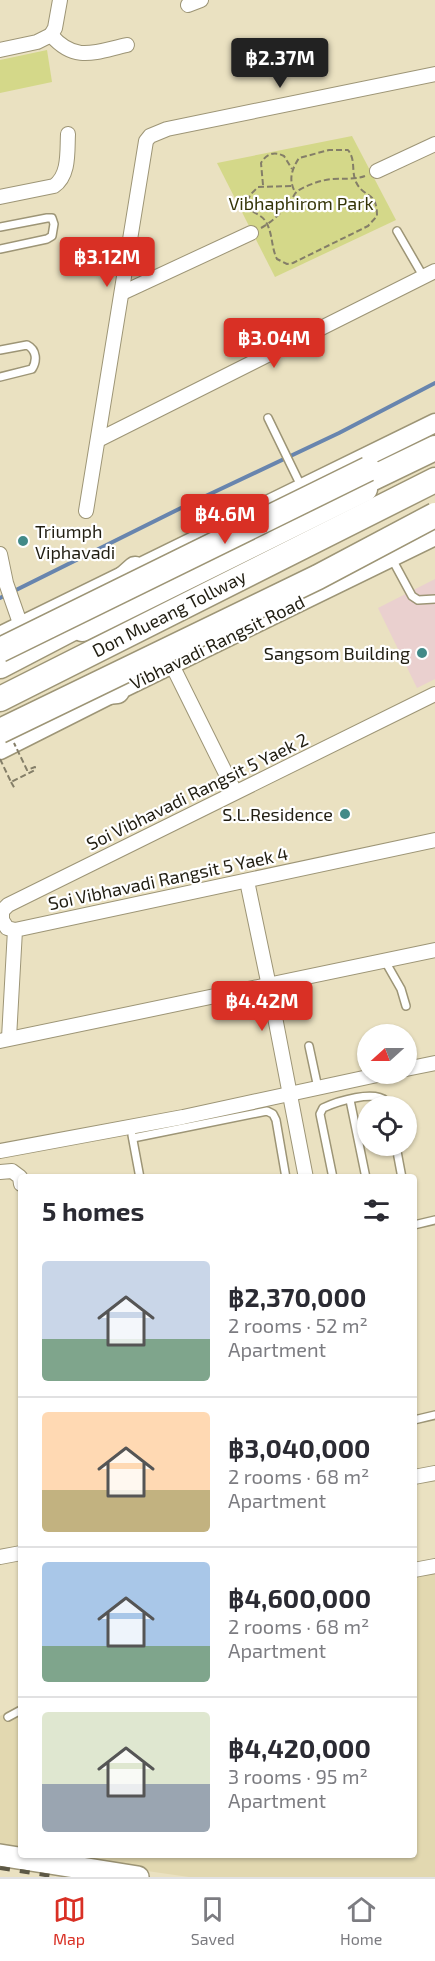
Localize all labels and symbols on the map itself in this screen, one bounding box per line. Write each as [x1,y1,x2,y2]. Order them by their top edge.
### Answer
pin: ฿2.37M [231,38,329,89]
park label: Vibhaphirom Park [228,192,374,214]
pin: ฿3.12M [58,237,156,288]
pin: ฿3.04M [225,318,323,369]
pin: ฿4.6M [183,494,267,545]
place label: Triumph Viphavadi [35,520,115,563]
marker: Triumph Viphavadi [16,534,30,548]
street label: Don Mueang Tollway [88,564,250,661]
street label: Vibhavadi Rangsit Road [126,590,308,694]
place label: Sangsom Building [264,642,410,664]
marker: Sangsom Building [415,646,429,660]
street label: Soi Vibhavadi Rangsit 5 Yaek 2 [83,728,311,854]
place label: S.L.Residence [222,803,333,825]
marker: S.L.Residence [338,807,352,821]
street label: Soi Vibhavadi Rangsit 5 Yaek 4 [46,842,290,914]
pin: ฿4.42M [213,981,311,1032]
north arrow [357,1024,417,1084]

